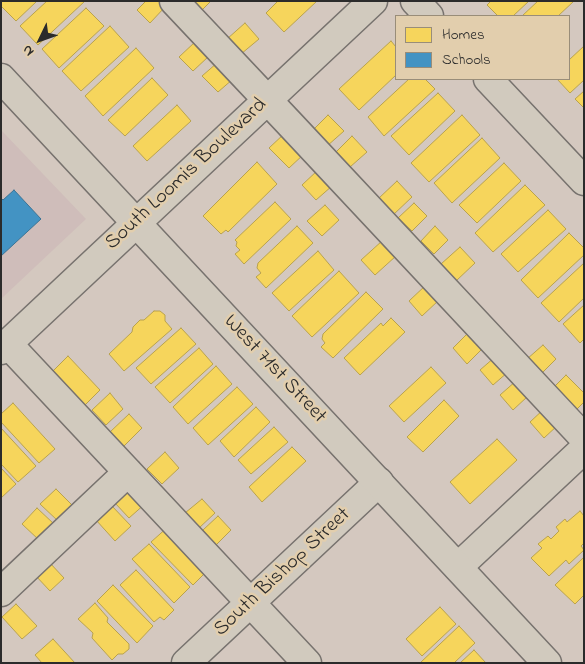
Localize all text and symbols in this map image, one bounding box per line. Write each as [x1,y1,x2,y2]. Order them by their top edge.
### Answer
north arrow [15,15,65,65]
legend [395,15,570,80]
text: Homes [442,24,485,46]
text: N [18,40,39,61]
text: Schools [442,49,491,71]
street label: South Loomis Boulevard [101,94,273,256]
street label: West 71st Street [217,310,331,430]
street label: South Bishop Street [209,503,357,643]

